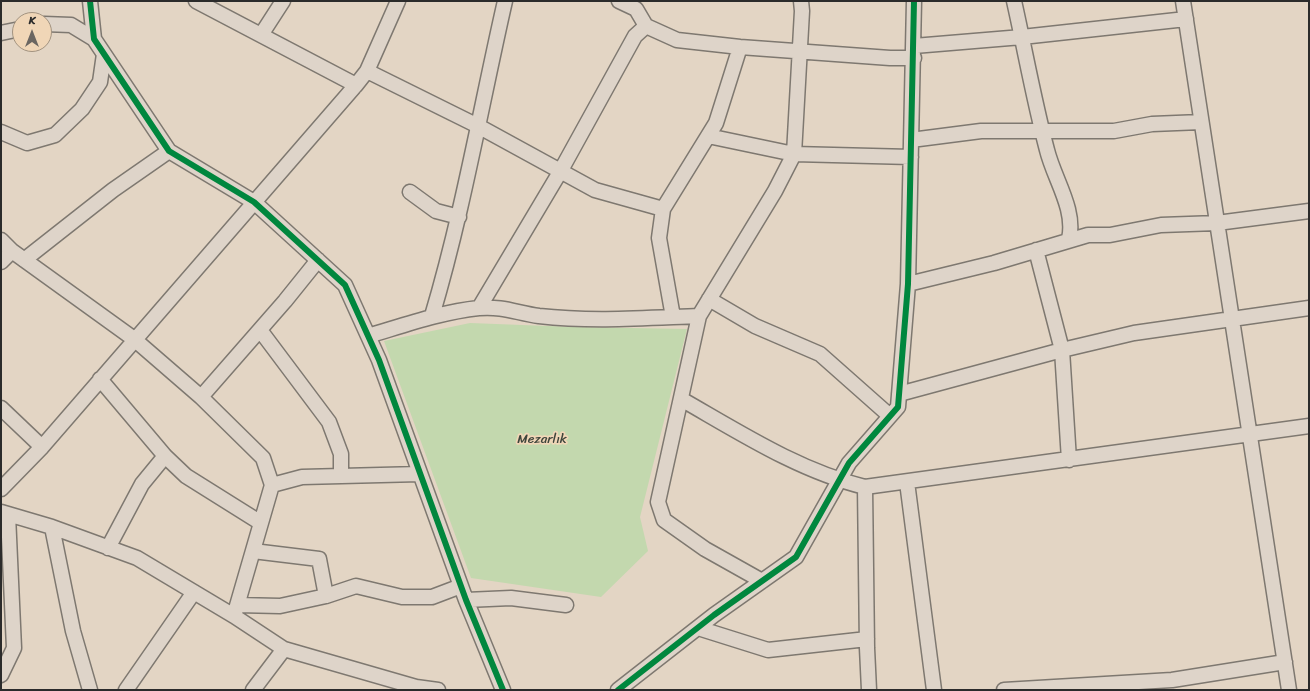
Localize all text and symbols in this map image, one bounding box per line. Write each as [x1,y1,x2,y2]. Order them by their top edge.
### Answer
text: K [29,11,35,30]
north arrow [12,12,52,52]
park label: Mezarlık [517,432,567,448]

